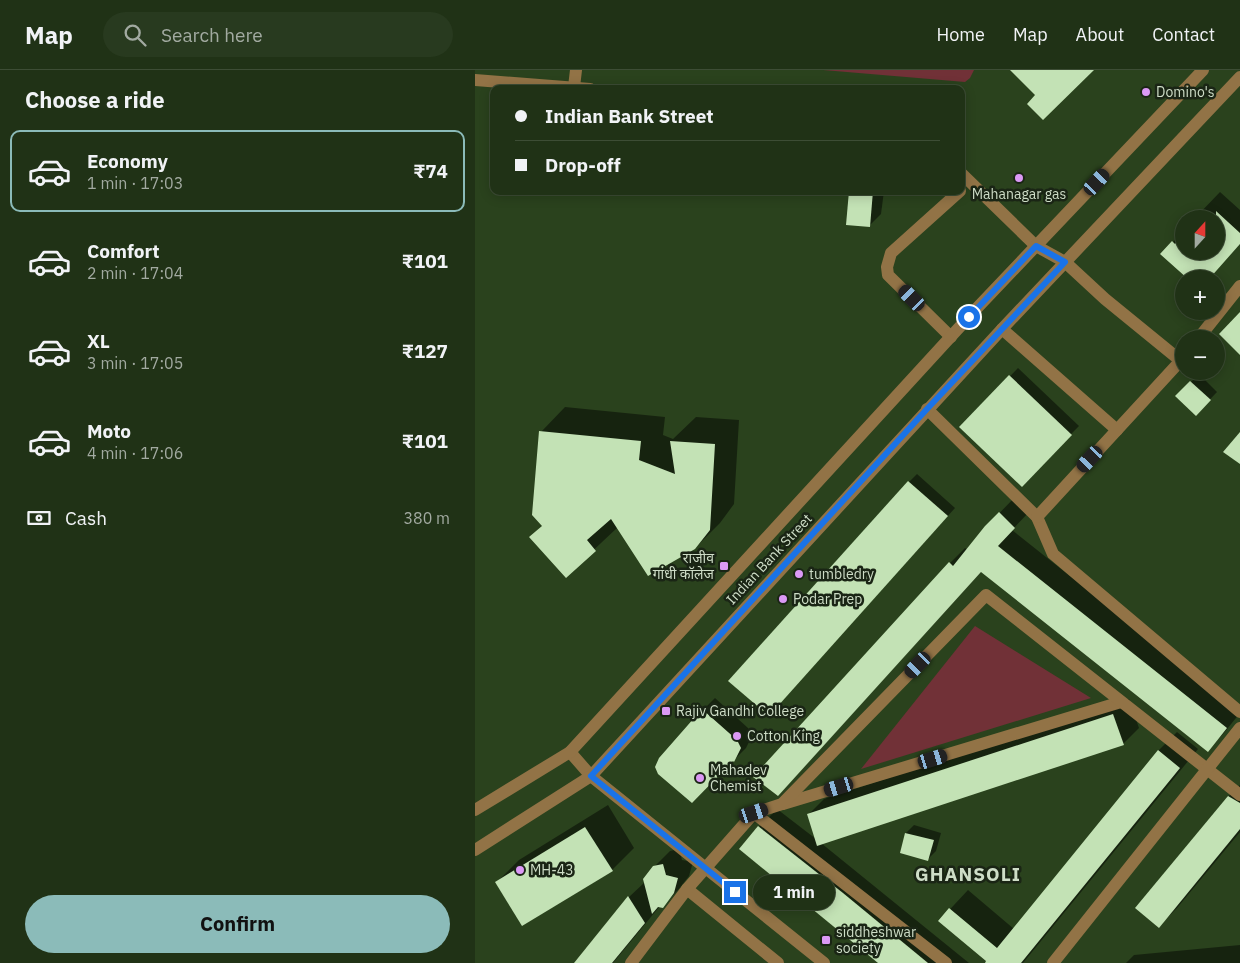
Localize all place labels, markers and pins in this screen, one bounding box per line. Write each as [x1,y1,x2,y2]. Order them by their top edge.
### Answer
place label: Domino's [1156,83,1215,101]
marker: Domino's [1140,86,1152,98]
marker: Mahanagar gas [1013,172,1025,184]
place label: Mahanagar gas [972,185,1066,203]
place label: राजीव गांधी कॉलेज [653,549,715,583]
marker: राजीव गांधी कॉलेज [718,560,730,572]
place label: tumbledry [809,565,874,583]
marker: tumbledry [793,568,805,580]
place label: Podar Prep [793,590,862,608]
marker: Podar Prep [777,593,789,605]
place label: Rajiv Gandhi College [676,702,805,720]
marker: Rajiv Gandhi College [660,705,672,717]
place label: Cotton King [747,727,821,745]
marker: Cotton King [731,730,743,742]
place label: Mahadev Chemist [710,761,767,795]
marker: Mahadev Chemist [694,772,706,784]
place label: MH-43 [530,861,574,879]
marker: MH-43 [514,864,526,876]
place label: siddheshwar society [836,923,916,957]
marker: siddheshwar society [820,934,832,946]

